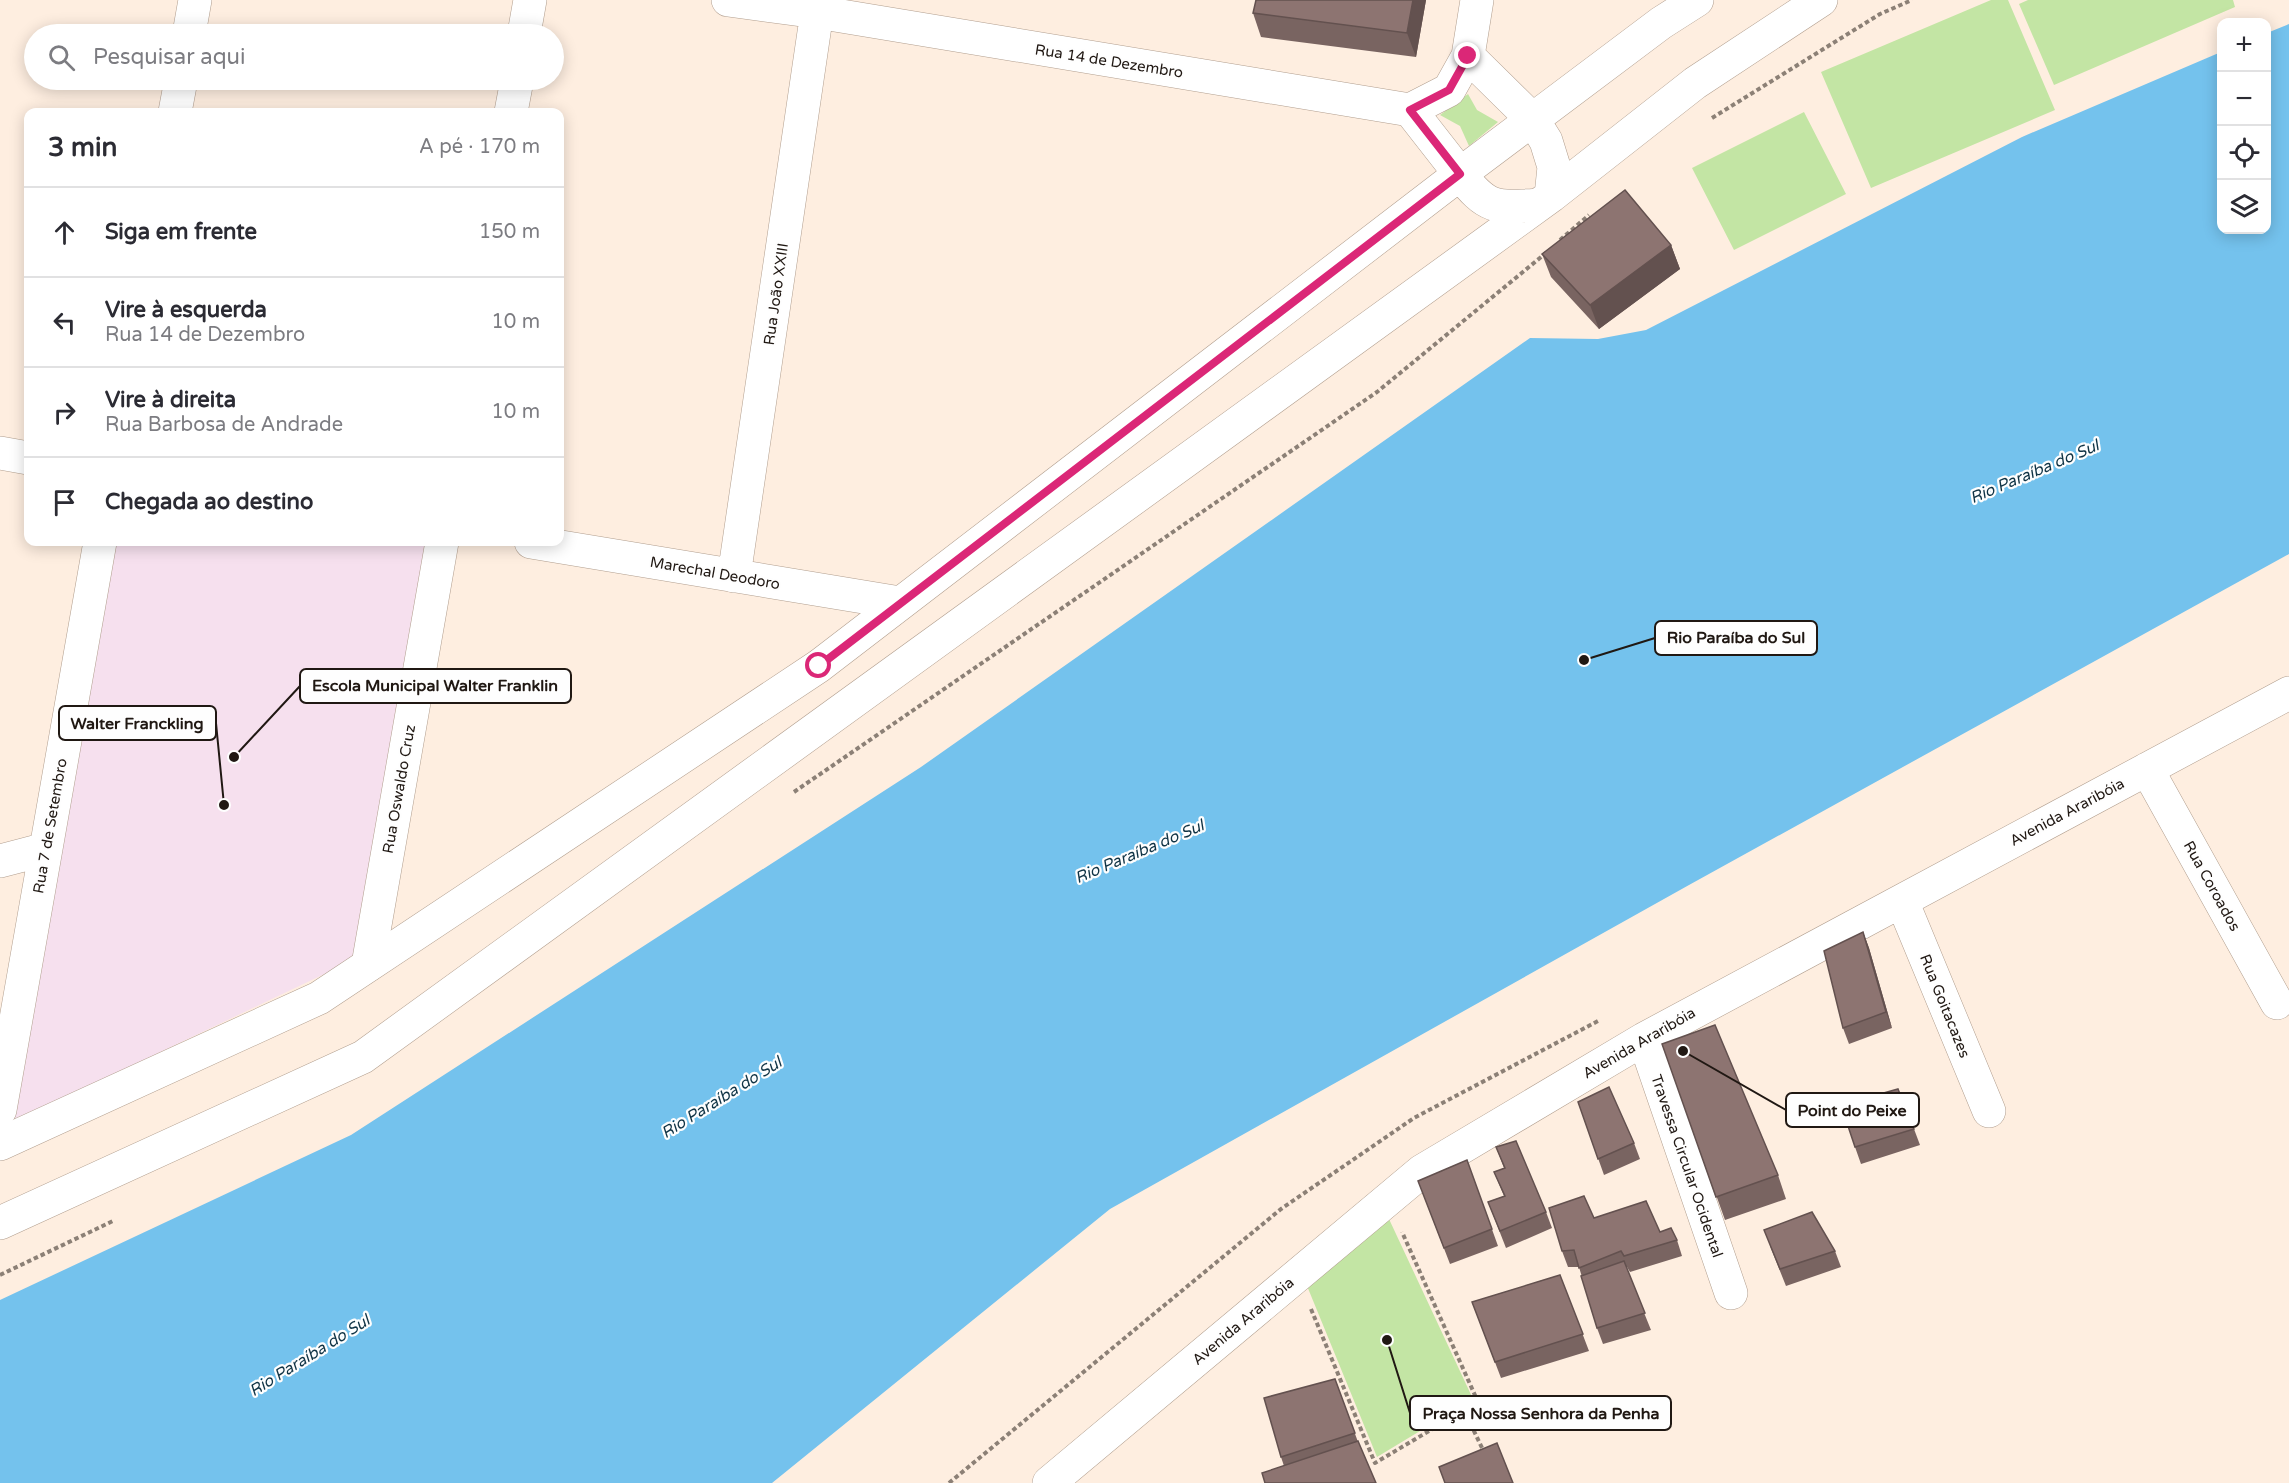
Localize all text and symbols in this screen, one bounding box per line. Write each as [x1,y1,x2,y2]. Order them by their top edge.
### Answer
map controls [2217,18,2271,234]
button: + [2217,18,2271,72]
search box [24,24,564,90]
street label: Rua 14 de Dezembro [1033,40,1185,82]
icon: search [45,41,78,74]
route end [1454,42,1480,68]
text: Pesquisar aqui [93,44,245,70]
button: − [2217,72,2271,126]
button: locate [2217,126,2271,180]
text: 3 min [48,132,117,163]
text: A pé · 170 m [419,135,540,159]
button: layers [2217,180,2271,234]
icon: ahead [48,216,81,249]
text: Siga em frente [105,219,257,245]
text: 150 m [479,220,540,244]
street label: Rua João XXIII [760,242,792,346]
text: Vire à esquerda [105,297,267,323]
icon: left [48,306,81,339]
text: 10 m [491,310,540,334]
text: Rua 14 de Dezembro [105,323,305,347]
text: Vire à direita [105,387,236,413]
icon: right [48,396,81,429]
text: 10 m [491,400,540,424]
text: Rua Barbosa de Andrade [105,413,343,437]
water label: Rio Paraíba do Sul [1967,435,2104,508]
icon: arrive [48,486,81,519]
text: Chegada ao destino [105,489,313,515]
street label: Marechal Deodoro [648,553,782,593]
callout: Rio Paraíba do Sul [1655,621,1817,655]
text: Rio Paraíba do Sul [1667,628,1805,648]
route start [805,652,831,678]
callout: Escola Municipal Walter Franklin [300,669,571,703]
text: Escola Municipal Walter Franklin [312,676,558,696]
callout: Walter Franckling [59,706,216,740]
text: Walter Franckling [70,714,204,734]
street label: Rua Oswaldo Cruz [379,723,419,855]
street label: Rua 7 de Setembro [29,757,71,895]
street label: Avenida Araribóia [2007,774,2127,850]
water label: Rio Paraíba do Sul [1072,815,1209,888]
street label: Rua Coroados [2180,838,2244,934]
street label: Rua Goitacazes [1916,952,1974,1060]
street label: Avenida Araribóia [1579,1003,1699,1083]
water label: Rio Paraíba do Sul [658,1052,787,1143]
street label: Travessa Circular Ocidental [1647,1072,1727,1260]
callout: Point do Peixe [1786,1093,1919,1127]
text: Point do Peixe [1797,1101,1907,1121]
street label: Avenida Araribóia [1189,1273,1297,1369]
water label: Rio Paraíba do Sul [246,1310,375,1401]
callout: Praça Nossa Senhora da Penha [1410,1396,1671,1430]
text: Praça Nossa Senhora da Penha [1422,1404,1660,1424]

